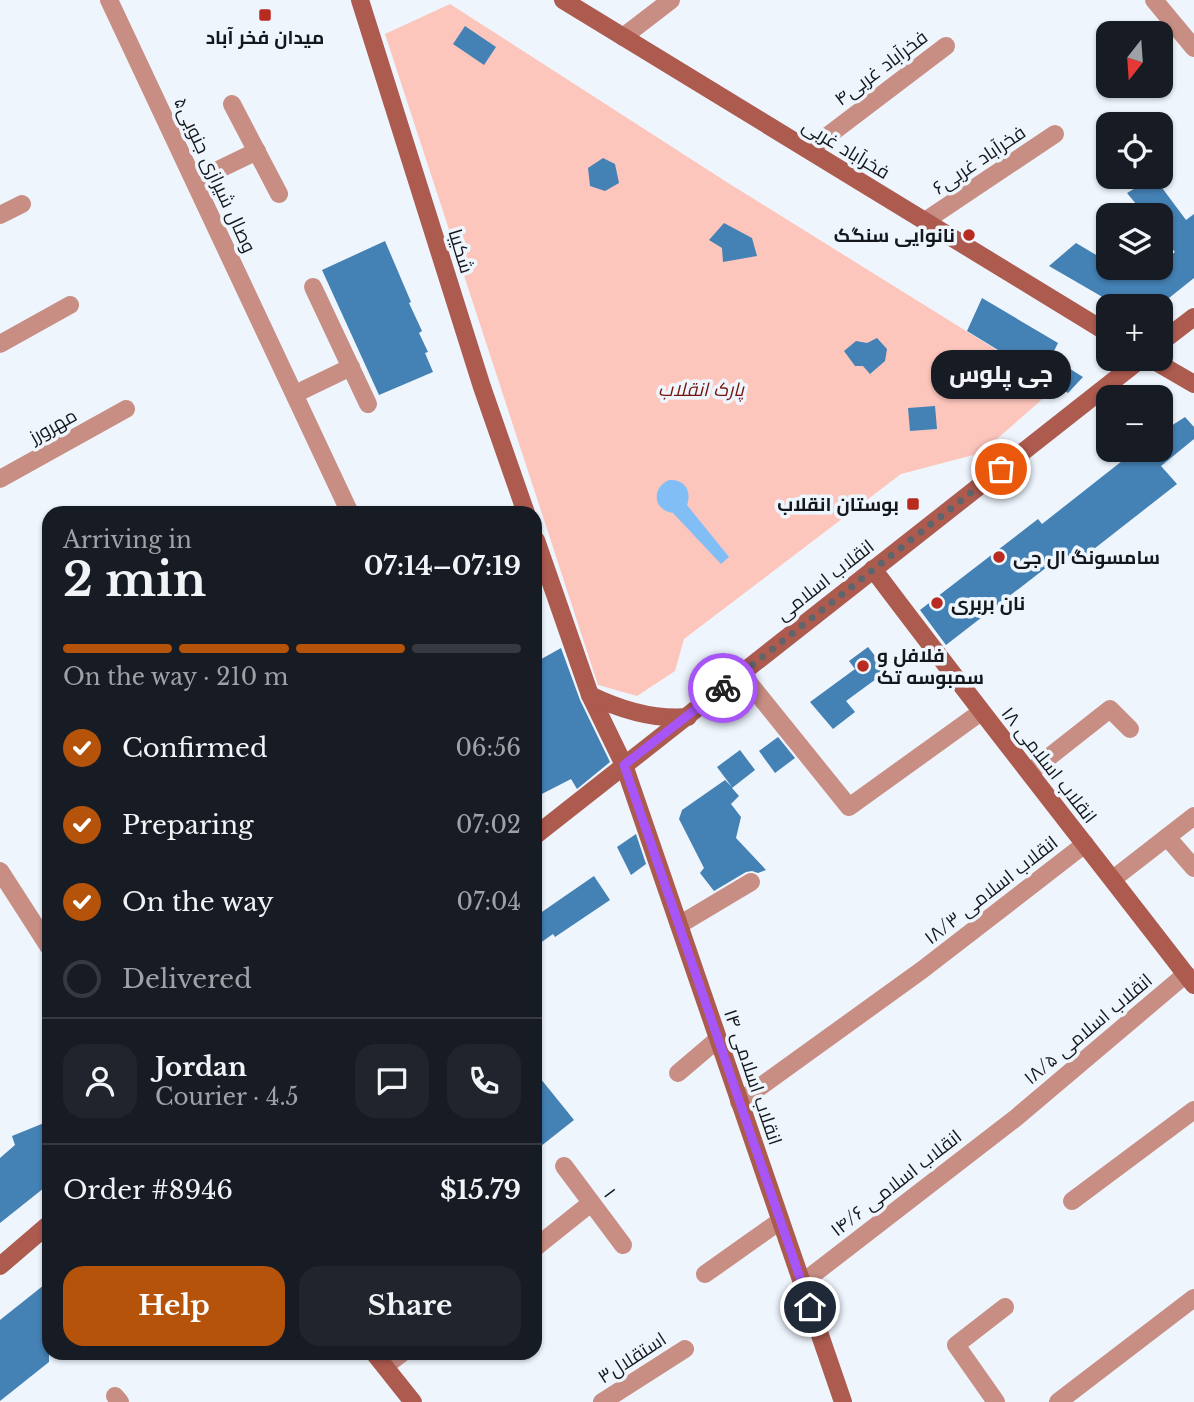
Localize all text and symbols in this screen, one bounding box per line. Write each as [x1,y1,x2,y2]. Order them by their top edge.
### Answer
marker: میدان فخر آباد [257,7,273,23]
north arrow [1096,21,1172,98]
map controls [1096,21,1173,462]
place label: میدان فخر آباد [206,26,324,49]
street label: ۴فخرآباد غربی [830,26,932,110]
street label: ۵وصال شیرازی جنوبی [169,94,261,256]
button: locate [1096,112,1173,189]
street label: فخرآباد غربی [798,114,894,184]
street label: ۶فخرآباد غربی [928,121,1030,199]
button: layers [1096,203,1173,280]
place label: نانوایی سنگک [834,224,955,247]
street label: شکیبا [443,226,479,276]
marker: نانوایی سنگک [961,227,977,243]
button: + [1096,294,1173,371]
callout: جی پلوس [931,350,1071,399]
text: جی پلوس [949,360,1053,388]
park label: پارک انقلاب [658,378,745,402]
button: − [1096,385,1173,462]
street label: مهرورز [24,404,81,449]
pin [971,439,1031,499]
icon: bag [982,450,1020,488]
place label: بوستان انقلاب [777,493,899,516]
marker: بوستان انقلاب [905,496,921,512]
text: Arriving in [63,526,192,554]
street label: انقلاب اسلامی [771,535,879,625]
place label: سامسونگ ال جی [1013,546,1160,570]
marker: سامسونگ ال جی [991,549,1007,565]
text: 07:14–07:19 [364,550,521,582]
text: 2 min [63,551,206,608]
place label: نان بربری [951,592,1025,615]
marker: نان بربری [929,595,945,611]
place label: فلافل و سمبوسه تک [877,644,984,689]
courier [688,653,758,723]
marker: فلافل و سمبوسه تک [855,658,871,674]
text: On the way · 210 m [63,663,288,691]
icon: bike [704,669,742,707]
street label: ۱۸ انقلاب اسلامی [996,702,1102,828]
icon: check [63,729,101,767]
text: Confirmed [122,732,267,764]
text: 06:56 [455,734,521,762]
icon: check [63,806,101,844]
text: Preparing [122,809,254,841]
text: 07:02 [456,811,521,839]
street label: ۱۸/۳ انقلاب اسلامی [920,831,1062,949]
icon: check [63,883,101,921]
text: On the way [122,886,274,918]
text: 07:04 [457,888,521,916]
text: Delivered [122,963,252,995]
street label: ۱۸/۵ انقلاب اسلامی [1019,969,1157,1089]
street label: ۱۴ انقلاب اسلامی [719,1006,787,1148]
button: person [63,1044,137,1118]
button: chat [355,1044,429,1118]
button: phone [447,1044,521,1118]
text: Jordan [155,1051,247,1083]
text: Courier · 4.5 [155,1083,299,1111]
street label: ۱۴/۶ انقلاب اسلامی [826,1125,966,1241]
text: Order #8946 [63,1174,233,1206]
text: $15.79 [440,1174,521,1206]
street label: ۱ [599,1184,621,1202]
button: Help [63,1266,285,1346]
button: Share [299,1266,521,1346]
pin [780,1277,840,1337]
icon: home [791,1288,829,1326]
street label: استقلال۳ [594,1327,670,1389]

